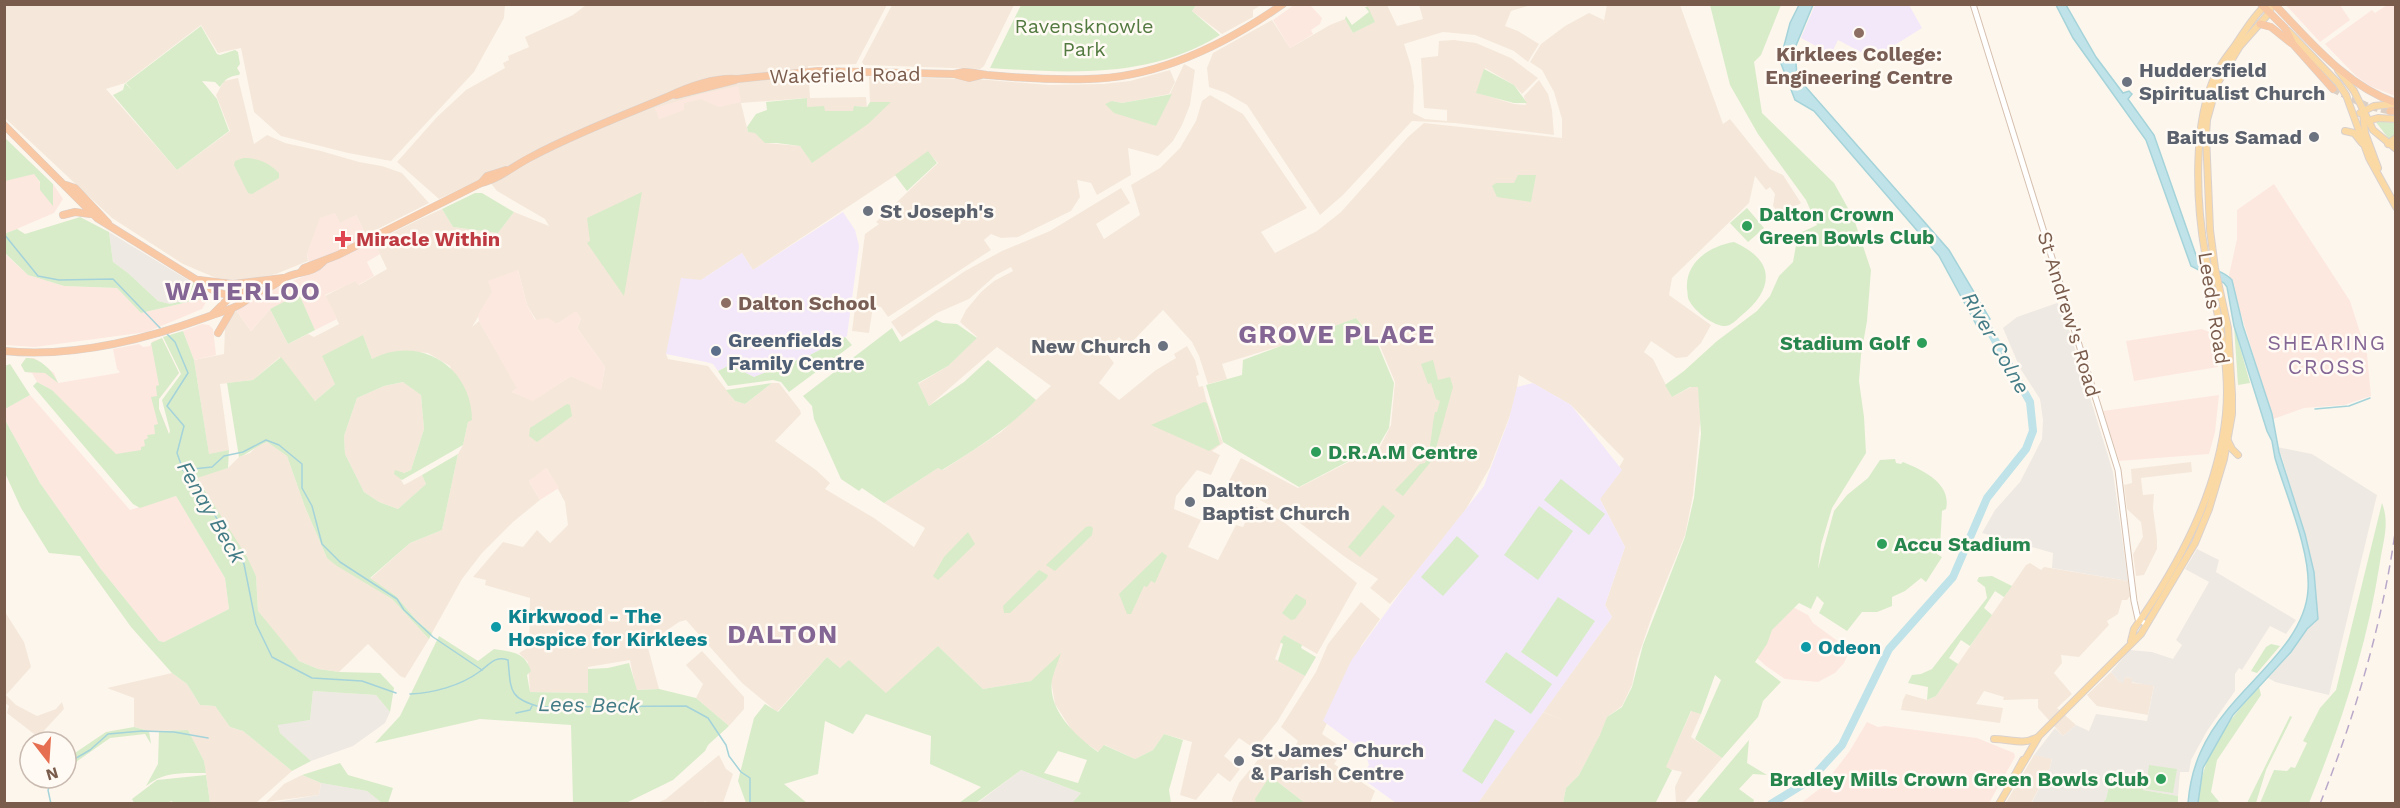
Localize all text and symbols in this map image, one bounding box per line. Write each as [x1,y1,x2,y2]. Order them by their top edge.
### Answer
park label: Ravensknowle Park [1015,14,1153,61]
marker: Kirklees College: Engineering Centre [1852,26,1866,40]
place label: Kirklees College: Engineering Centre [1765,42,1953,89]
place label: Huddersfield Spiritualist Church [2139,58,2325,105]
street label: Wakefield Road [769,62,921,88]
marker: Huddersfield Spiritualist Church [2120,75,2134,89]
place label: Baitus Samad [2166,125,2302,149]
marker: Baitus Samad [2307,130,2321,144]
place label: St Joseph's [880,199,994,223]
place label: Dalton Crown Green Bowls Club [1759,202,1935,249]
marker: St Joseph's [861,204,875,218]
marker: Dalton Crown Green Bowls Club [1740,219,1754,233]
place label: Miracle Within [356,227,500,251]
street label: St Andrew's Road [2032,228,2106,400]
marker: Miracle Within [334,230,352,248]
street label: Leeds Road [2193,250,2235,366]
district label: WATERLOO [165,276,321,306]
water label: River Colne [1957,287,2036,398]
place label: Dalton School [738,291,876,315]
marker: Dalton School [719,296,733,310]
district label: GROVE PLACE [1238,319,1436,349]
place label: Greenfields Family Centre [728,328,865,375]
district label: SHEARING CROSS [2268,330,2386,379]
place label: Stadium Golf [1780,331,1911,355]
place label: New Church [1031,334,1151,358]
marker: Stadium Golf [1915,336,1929,350]
marker: New Church [1156,339,1170,353]
marker: Greenfields Family Centre [709,344,723,358]
place label: D.R.A.M Centre [1328,440,1478,464]
marker: D.R.A.M Centre [1309,445,1323,459]
water label: Fenay Beck [172,456,251,568]
place label: Dalton Baptist Church [1202,478,1350,525]
marker: Dalton Baptist Church [1183,495,1197,509]
place label: Accu Stadium [1894,532,2031,556]
marker: Accu Stadium [1875,537,1889,551]
place label: Kirkwood - The Hospice for Kirklees [508,604,708,651]
district label: DALTON [727,619,839,649]
marker: Kirkwood - The Hospice for Kirklees [489,620,503,634]
place label: Odeon [1818,635,1881,659]
marker: Odeon [1799,640,1813,654]
water label: Lees Beck [538,691,641,718]
north arrow [18,730,78,790]
place label: St James' Church & Parish Centre [1251,738,1424,785]
marker: St James' Church & Parish Centre [1232,754,1246,768]
text: N [44,763,61,785]
place label: Bradley Mills Crown Green Bowls Club [1769,767,2149,791]
marker: Bradley Mills Crown Green Bowls Club [2154,772,2168,786]

